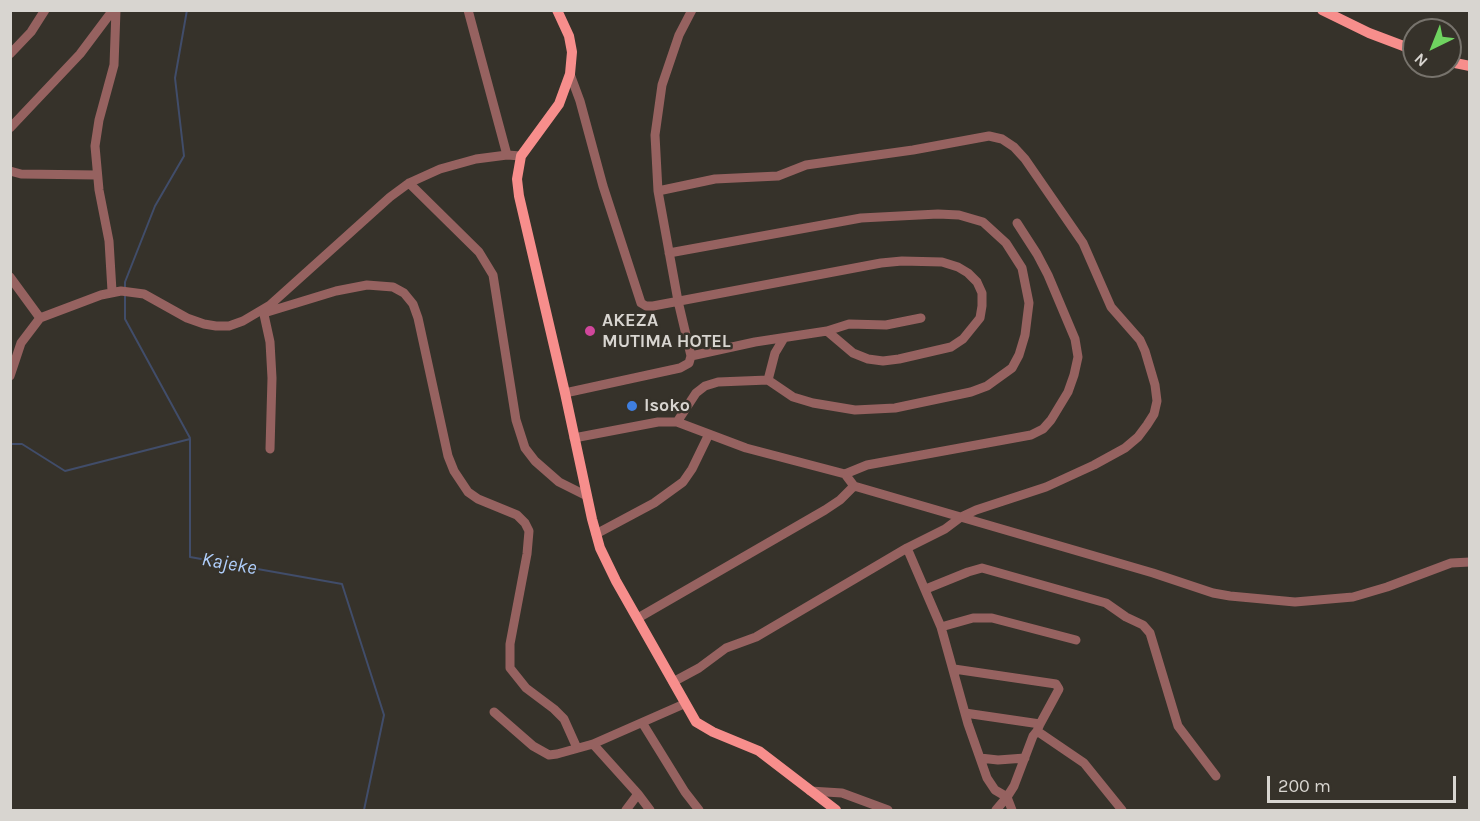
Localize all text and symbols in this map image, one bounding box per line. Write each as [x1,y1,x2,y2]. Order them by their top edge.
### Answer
north arrow [1402,18,1462,78]
text: N [1410,49,1431,71]
place label: AKEZA MUTIMA HOTEL [602,310,731,352]
marker: AKEZA MUTIMA HOTEL [583,324,597,338]
place label: Isoko [644,395,690,417]
marker: Isoko [625,399,639,413]
water label: Kajeke [200,547,258,581]
scale bar [1270,764,1459,802]
text: 200 m [1278,775,1331,797]

